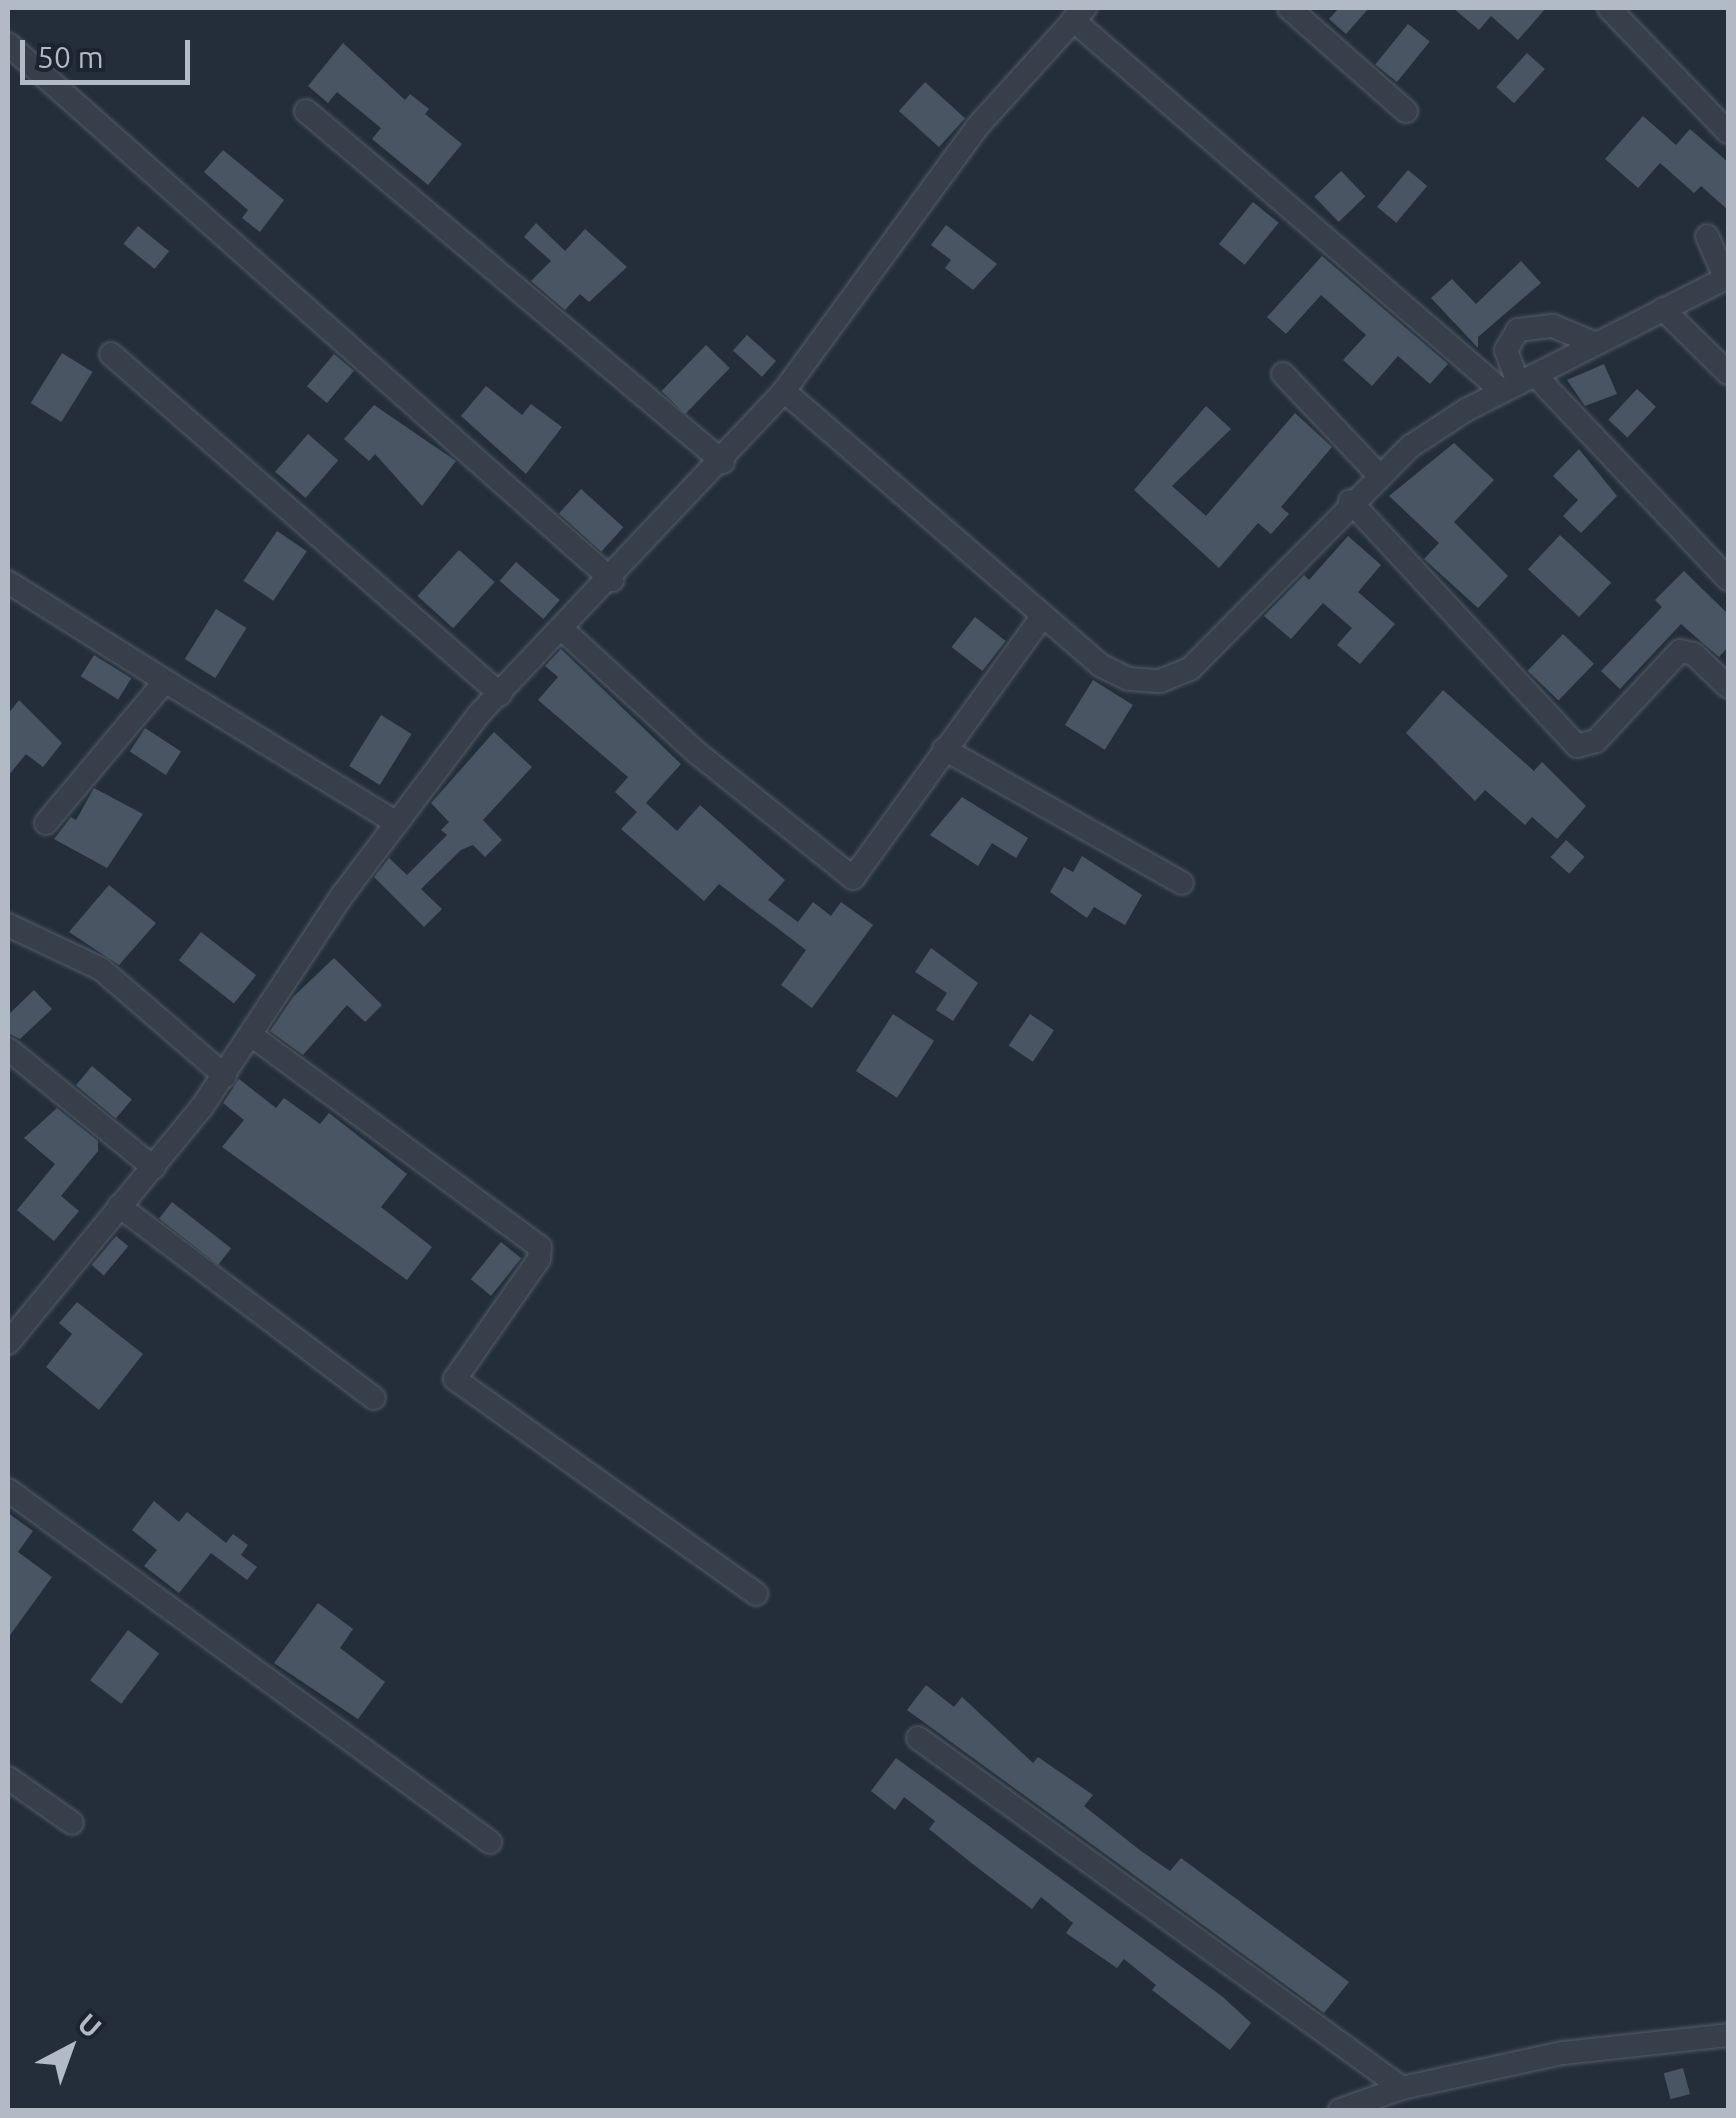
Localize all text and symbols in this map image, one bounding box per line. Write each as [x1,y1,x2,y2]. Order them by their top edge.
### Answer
scale bar [25,20,195,82]
text: 50 m [37,40,104,74]
north arrow [20,1998,120,2098]
text: U [72,2007,108,2043]

